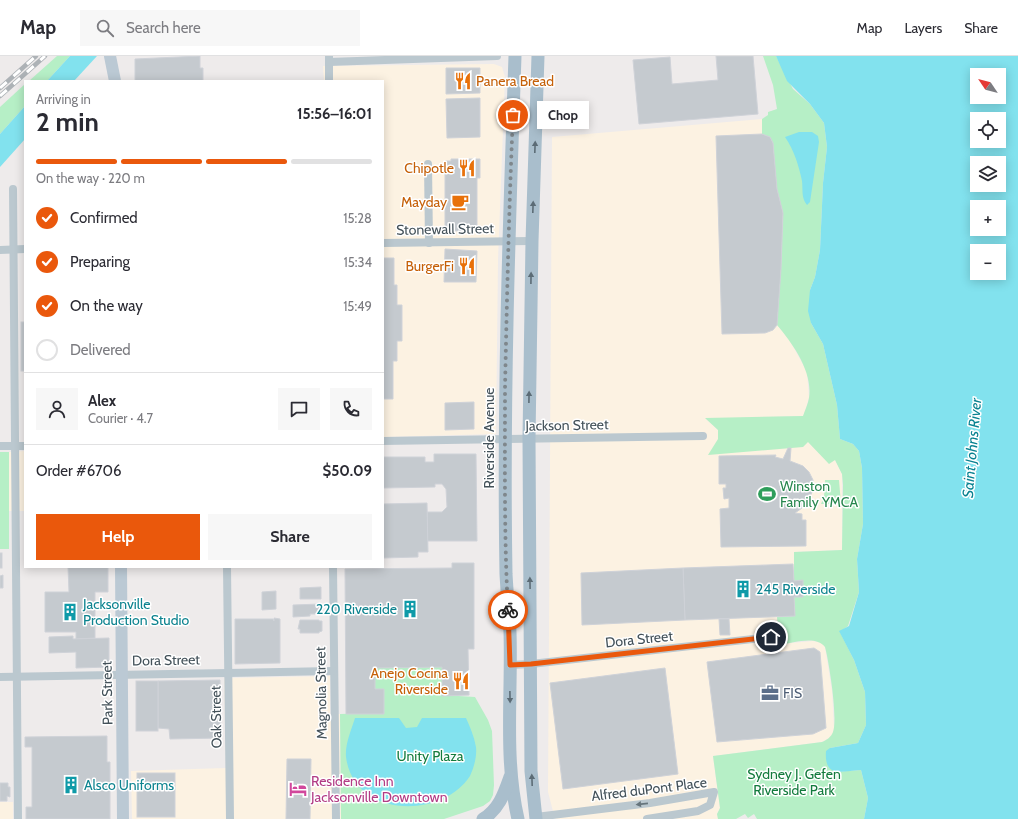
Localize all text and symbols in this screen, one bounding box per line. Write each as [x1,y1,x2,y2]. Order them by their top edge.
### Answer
search box [80,10,360,46]
text: Map [20,16,56,39]
icon: search [94,17,116,39]
text: Search here [126,19,201,37]
text: Map [857,19,882,37]
text: Layers [904,19,942,37]
text: Share [964,19,998,37]
north arrow [970,68,1006,104]
map controls [970,68,1006,280]
restaurant icon: Panera Bread [453,71,473,91]
place label: Panera Bread [476,72,554,90]
text: Arriving in [36,91,91,107]
pin [496,98,530,132]
callout: Chop [537,101,589,129]
icon: bag [502,104,524,126]
text: 15:56–16:01 [297,105,372,123]
text: 2 min [36,106,99,138]
text: Chop [548,107,578,123]
button: locate [970,112,1006,148]
one-way arrow [532,140,538,153]
button: layers [970,156,1006,192]
restaurant icon: Chipotle [457,158,477,178]
place label: Chipotle [404,159,454,177]
text: On the way · 220 m [36,170,145,186]
cafe icon: Mayday [450,192,470,212]
place label: Mayday [401,193,447,211]
one-way arrow [530,200,536,213]
button: + [970,200,1006,236]
icon: check [36,207,58,229]
text: Confirmed [70,209,138,227]
text: 15:28 [343,210,372,226]
street label: Stonewall Street [396,219,494,239]
button: − [970,244,1006,280]
icon: check [36,251,58,273]
text: Preparing [70,253,130,271]
text: 15:34 [343,254,372,270]
restaurant icon: BurgerFi [457,256,477,276]
place label: BurgerFi [405,257,454,275]
one-way arrow [528,271,534,284]
icon: check [36,295,58,317]
text: On the way [70,297,143,315]
text: 15:49 [343,298,372,314]
text: Delivered [70,341,131,359]
button: person [36,388,78,430]
button: chat [278,388,320,430]
button: phone [330,388,372,430]
street label: Riverside Avenue [480,388,498,488]
one-way arrow [526,390,532,403]
text: Alex [88,392,116,410]
water label: Saint Johns River [959,396,985,499]
text: Courier · 4.7 [88,410,153,426]
street label: Jackson Street [524,415,609,435]
text: Order #6706 [36,462,121,480]
text: $50.09 [323,462,372,480]
place label: Winston Family YMCA [780,477,858,511]
sports icon: Winston Family YMCA [757,484,777,504]
button: Help [36,514,200,560]
button: Share [208,514,372,560]
one-way arrow [527,576,533,589]
building icon: 245 Riverside [733,579,753,599]
place label: 245 Riverside [756,580,836,598]
courier [488,590,528,630]
place label: Jacksonville Production Studio [82,595,189,629]
building icon: 220 Riverside [400,599,420,619]
icon: bike [497,599,519,621]
place label: 220 Riverside [316,600,397,618]
building icon: Jacksonville Production Studio [60,602,80,622]
pin [754,620,788,654]
street label: Dora Street [604,626,674,652]
icon: home [760,626,782,648]
street label: Magnolia Street [311,646,331,739]
street label: Dora Street [132,650,200,670]
street label: Park Street [97,660,117,725]
place label: Anejo Cocina Riverside [371,664,448,698]
restaurant icon: Anejo Cocina Riverside [451,671,471,691]
office icon: FIS [760,683,780,703]
place label: FIS [783,684,802,702]
street label: Oak Street [206,685,226,749]
one-way arrow [507,691,513,704]
park label: Unity Plaza [397,747,464,765]
park label: Sydney J. Gefen Riverside Park [747,765,841,799]
place label: Residence Inn Jacksonville Downtown [310,772,448,806]
one-way arrow [529,773,535,786]
street label: Alfred duPont Place [590,773,708,805]
building icon: Alsco Uniforms [61,775,81,795]
place label: Alsco Uniforms [84,776,174,794]
hotel icon: Residence Inn Jacksonville Downtown [288,779,308,799]
one-way arrow [636,801,649,807]

